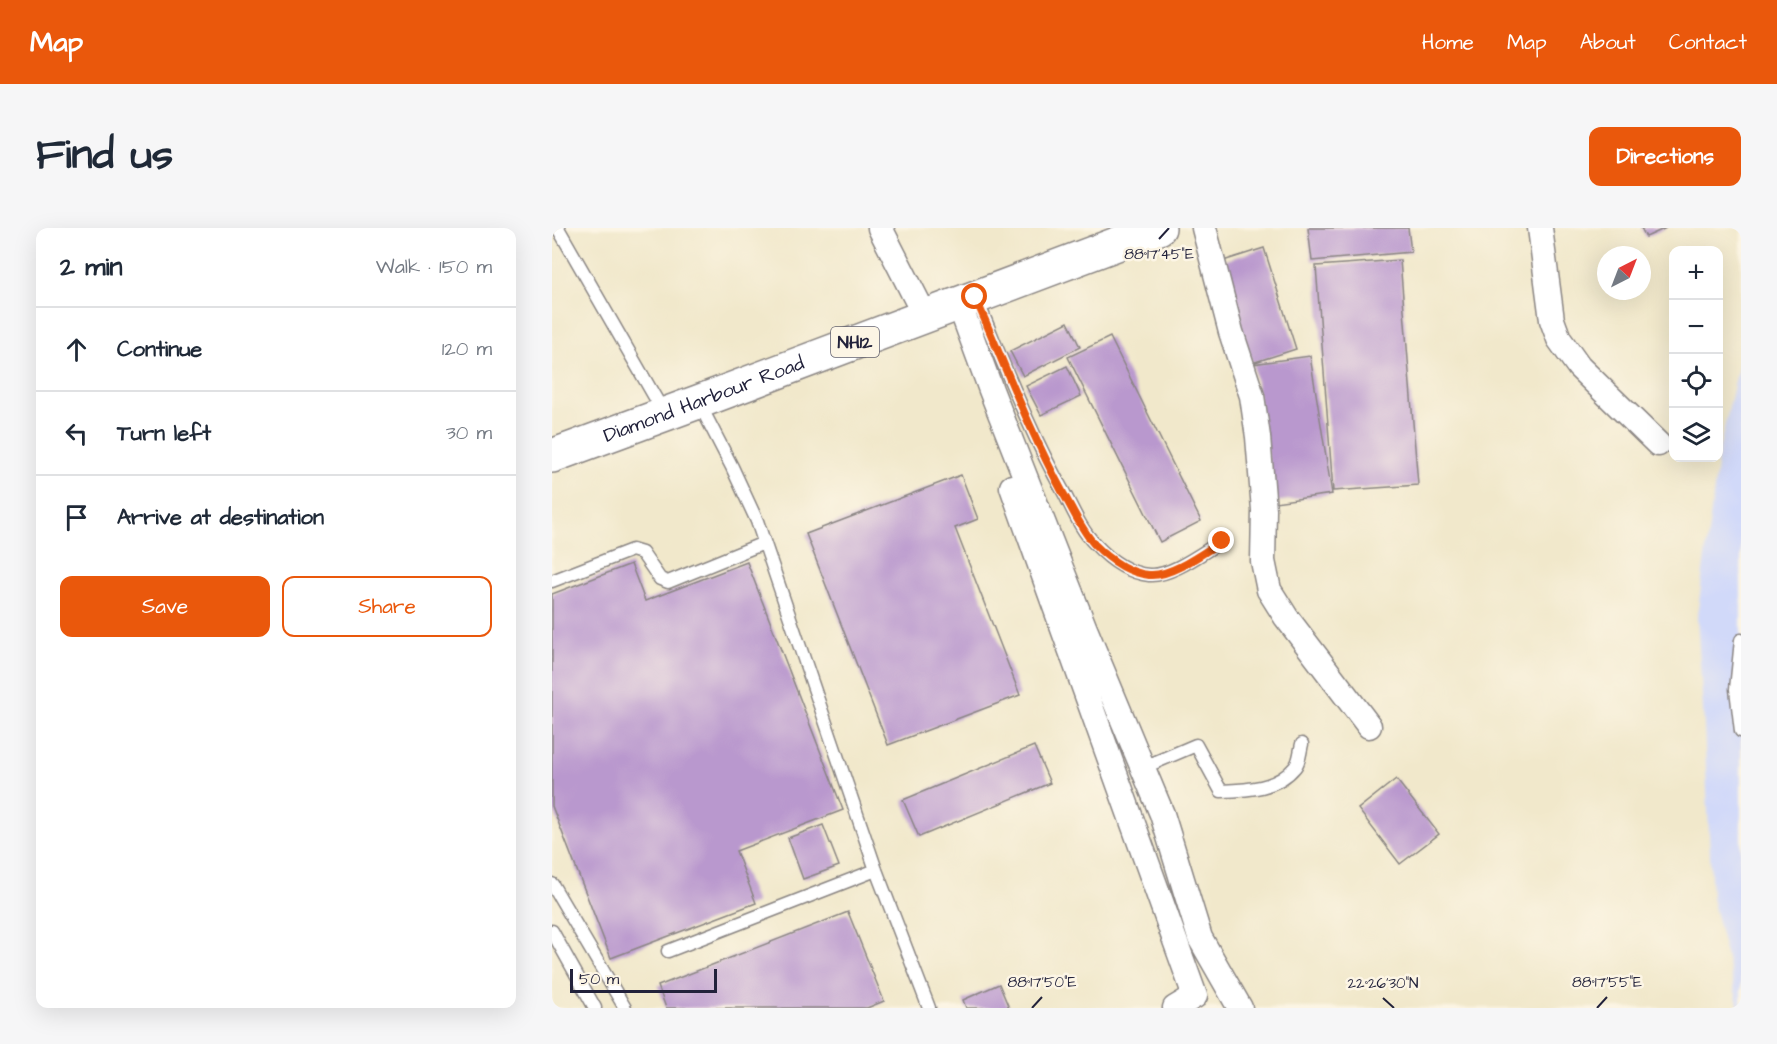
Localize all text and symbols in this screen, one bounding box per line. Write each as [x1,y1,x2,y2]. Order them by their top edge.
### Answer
text: Map [30,23,83,62]
text: Home [1422,28,1474,57]
text: Map [1507,28,1547,57]
text: About [1580,28,1636,57]
text: Contact [1669,28,1747,57]
text: Find us [36,127,173,185]
button: Directions [1589,127,1741,186]
text: 88°17'45"E [1124,244,1194,265]
north arrow [1597,246,1651,300]
map controls [1669,246,1723,462]
button: + [1669,246,1723,300]
text: 2 min [60,249,122,285]
text: Walk · 150 m [376,253,492,281]
route start [961,283,987,309]
button: − [1669,300,1723,354]
road number: NH12 [831,327,879,357]
icon: ahead [60,333,93,366]
text: Continue [117,334,202,365]
text: 120 m [442,335,492,363]
street label: Diamond Harbour Road [600,349,808,450]
button: locate [1669,354,1723,408]
button: layers [1669,408,1723,462]
icon: left [60,417,93,450]
text: Turn left [117,418,211,449]
text: 30 m [446,419,492,447]
icon: arrive [60,501,93,534]
text: Arrive at destination [117,502,324,533]
route end [1208,527,1234,553]
button: Save [60,576,270,637]
button: Share [282,576,492,637]
scale bar [570,966,717,994]
text: 50 m [579,968,619,990]
text: 88°17'50"E [1008,972,1077,993]
text: 88°17'55"E [1572,972,1642,993]
text: 22°26'30"N [1348,973,1418,994]

